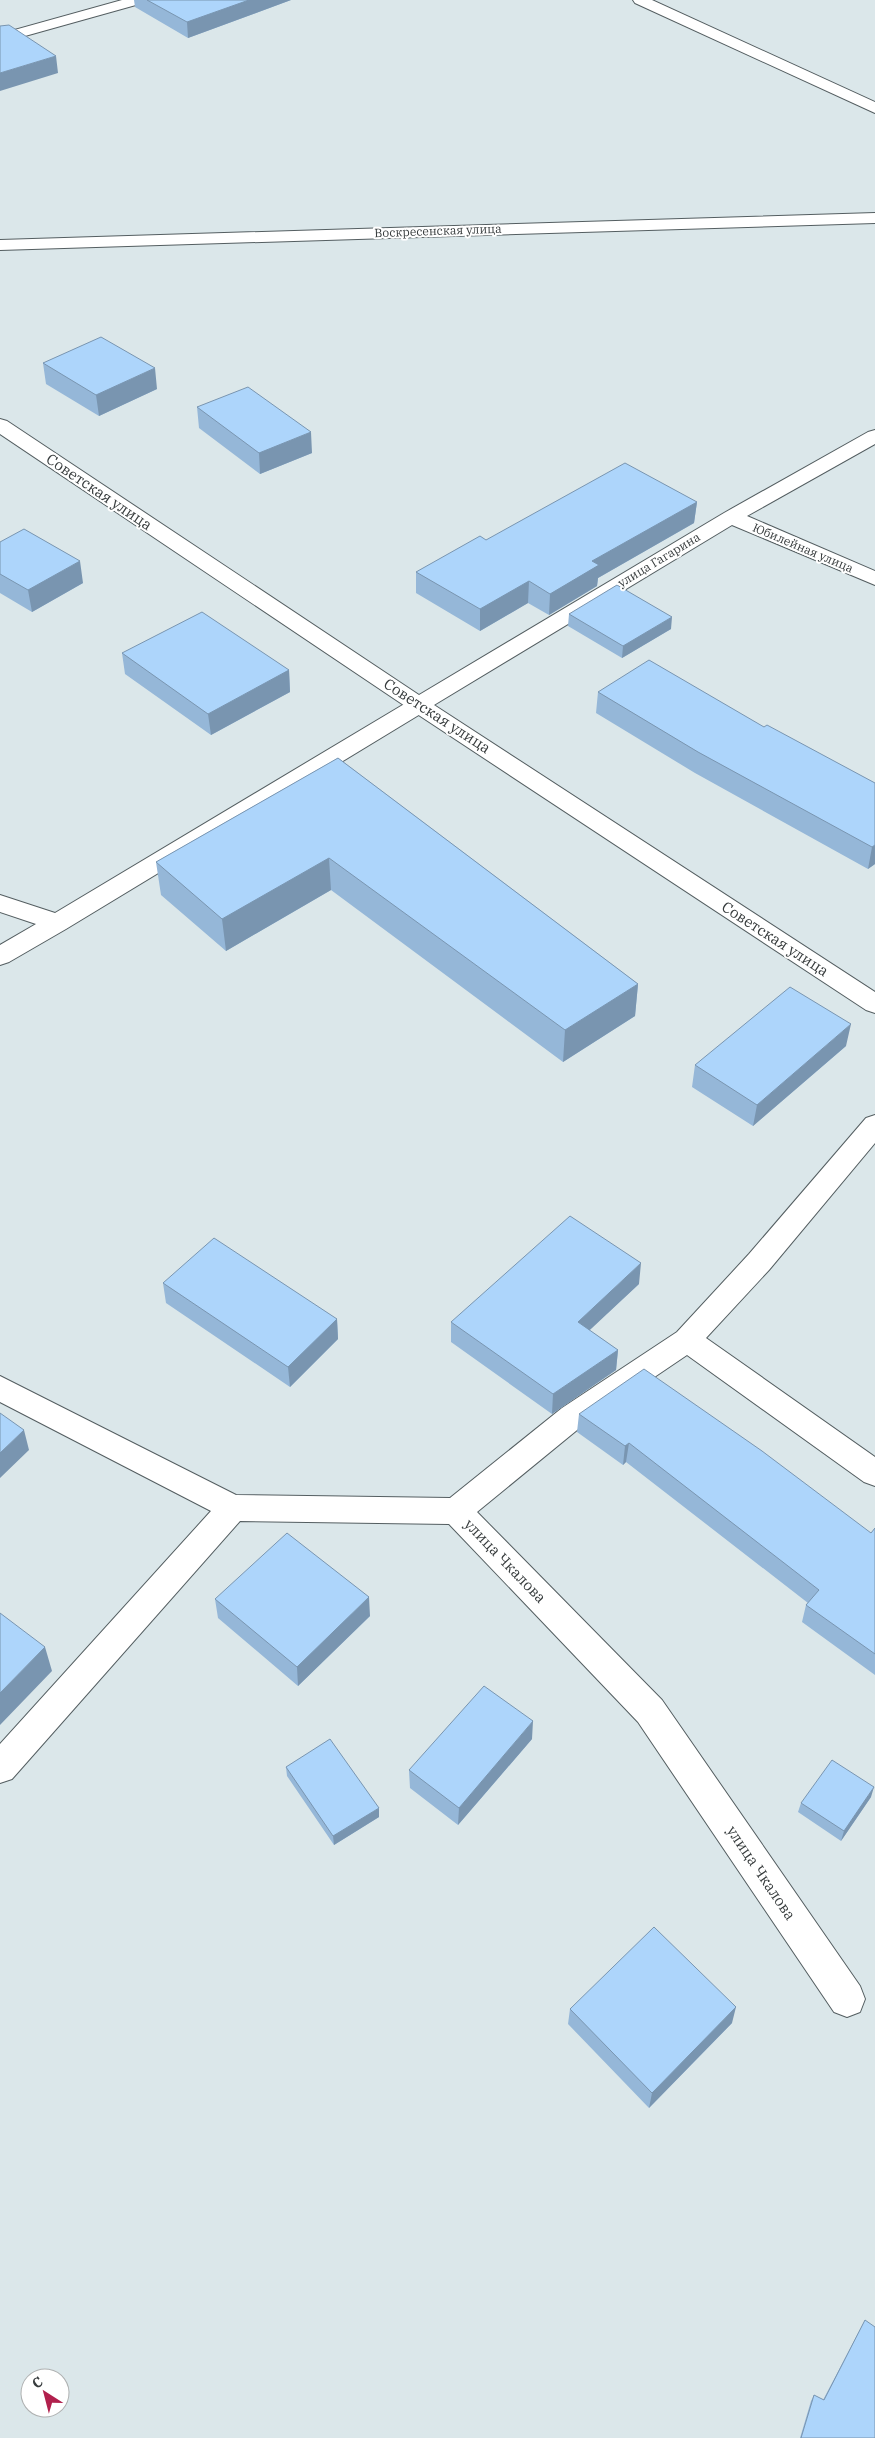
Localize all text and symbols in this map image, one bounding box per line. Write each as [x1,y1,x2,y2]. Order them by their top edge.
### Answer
street label: Воскресенская улица [374,221,502,240]
street label: Советская улица [43,449,156,534]
street label: Юбилейная улица [751,520,856,576]
street label: улица Гагарина [615,529,703,590]
street label: Советская улица [380,674,494,757]
street label: Советская улица [718,897,832,980]
street label: улица Чкалова [460,1515,550,1607]
street label: улица Чкалова [723,1822,800,1924]
north arrow [20,2368,70,2418]
text: С [28,2372,46,2393]

